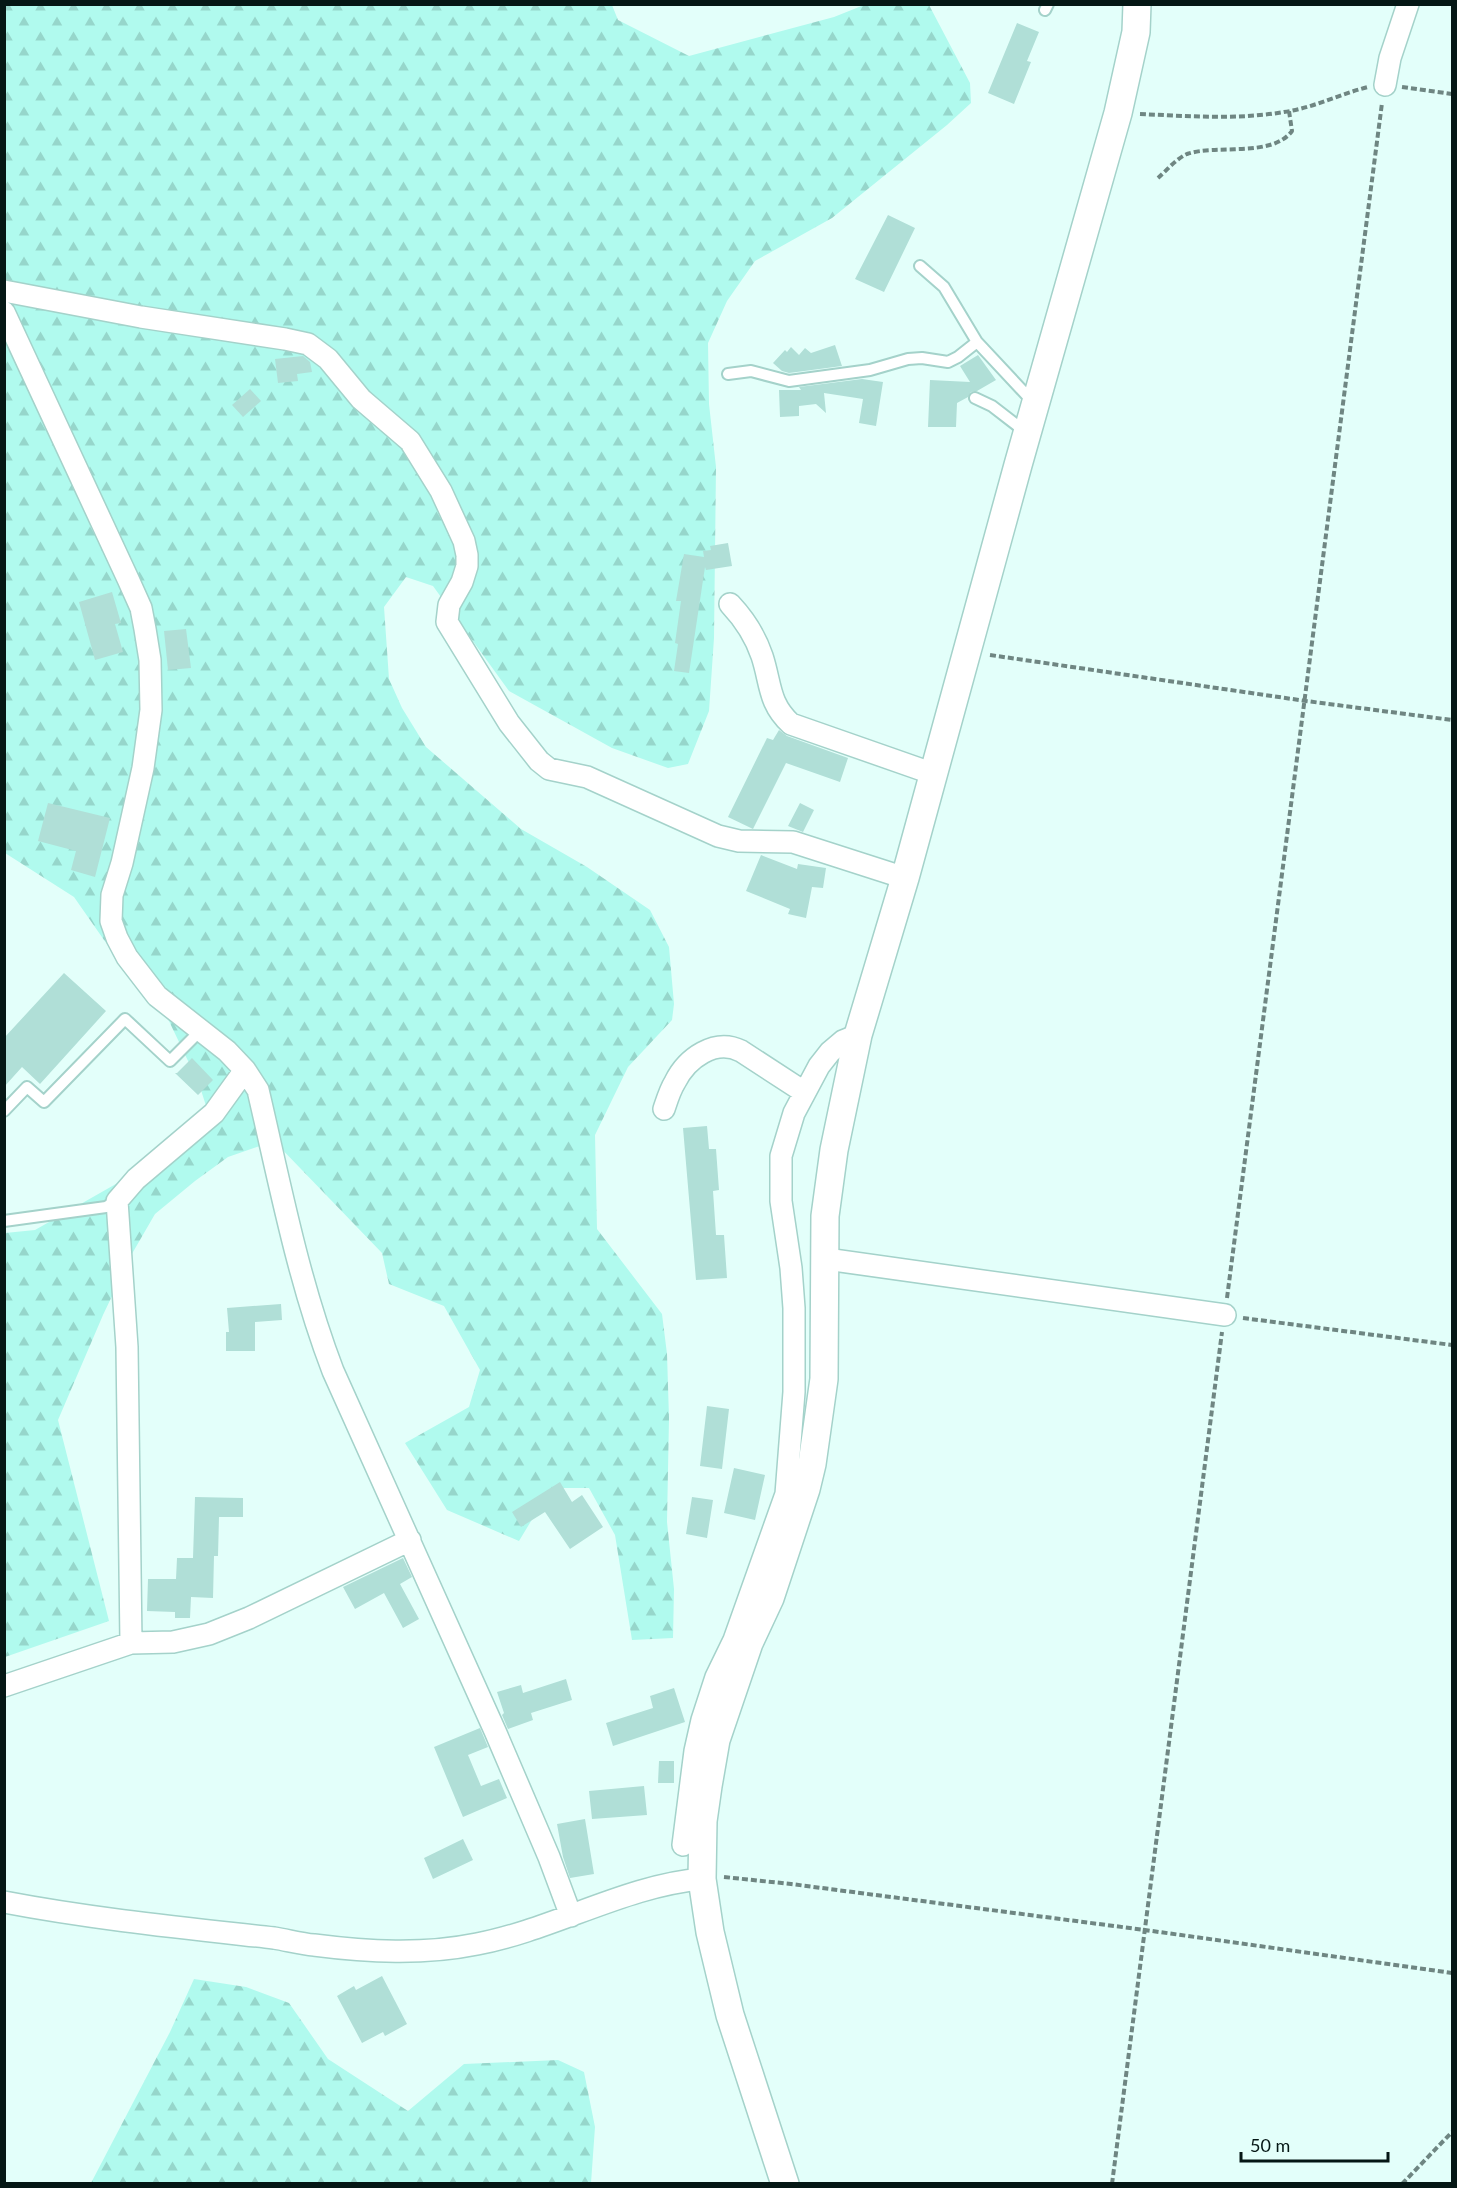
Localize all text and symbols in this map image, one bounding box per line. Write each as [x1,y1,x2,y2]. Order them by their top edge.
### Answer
scale bar [1241,2125,1388,2163]
text: 50 m [1250,2134,1290,2156]

